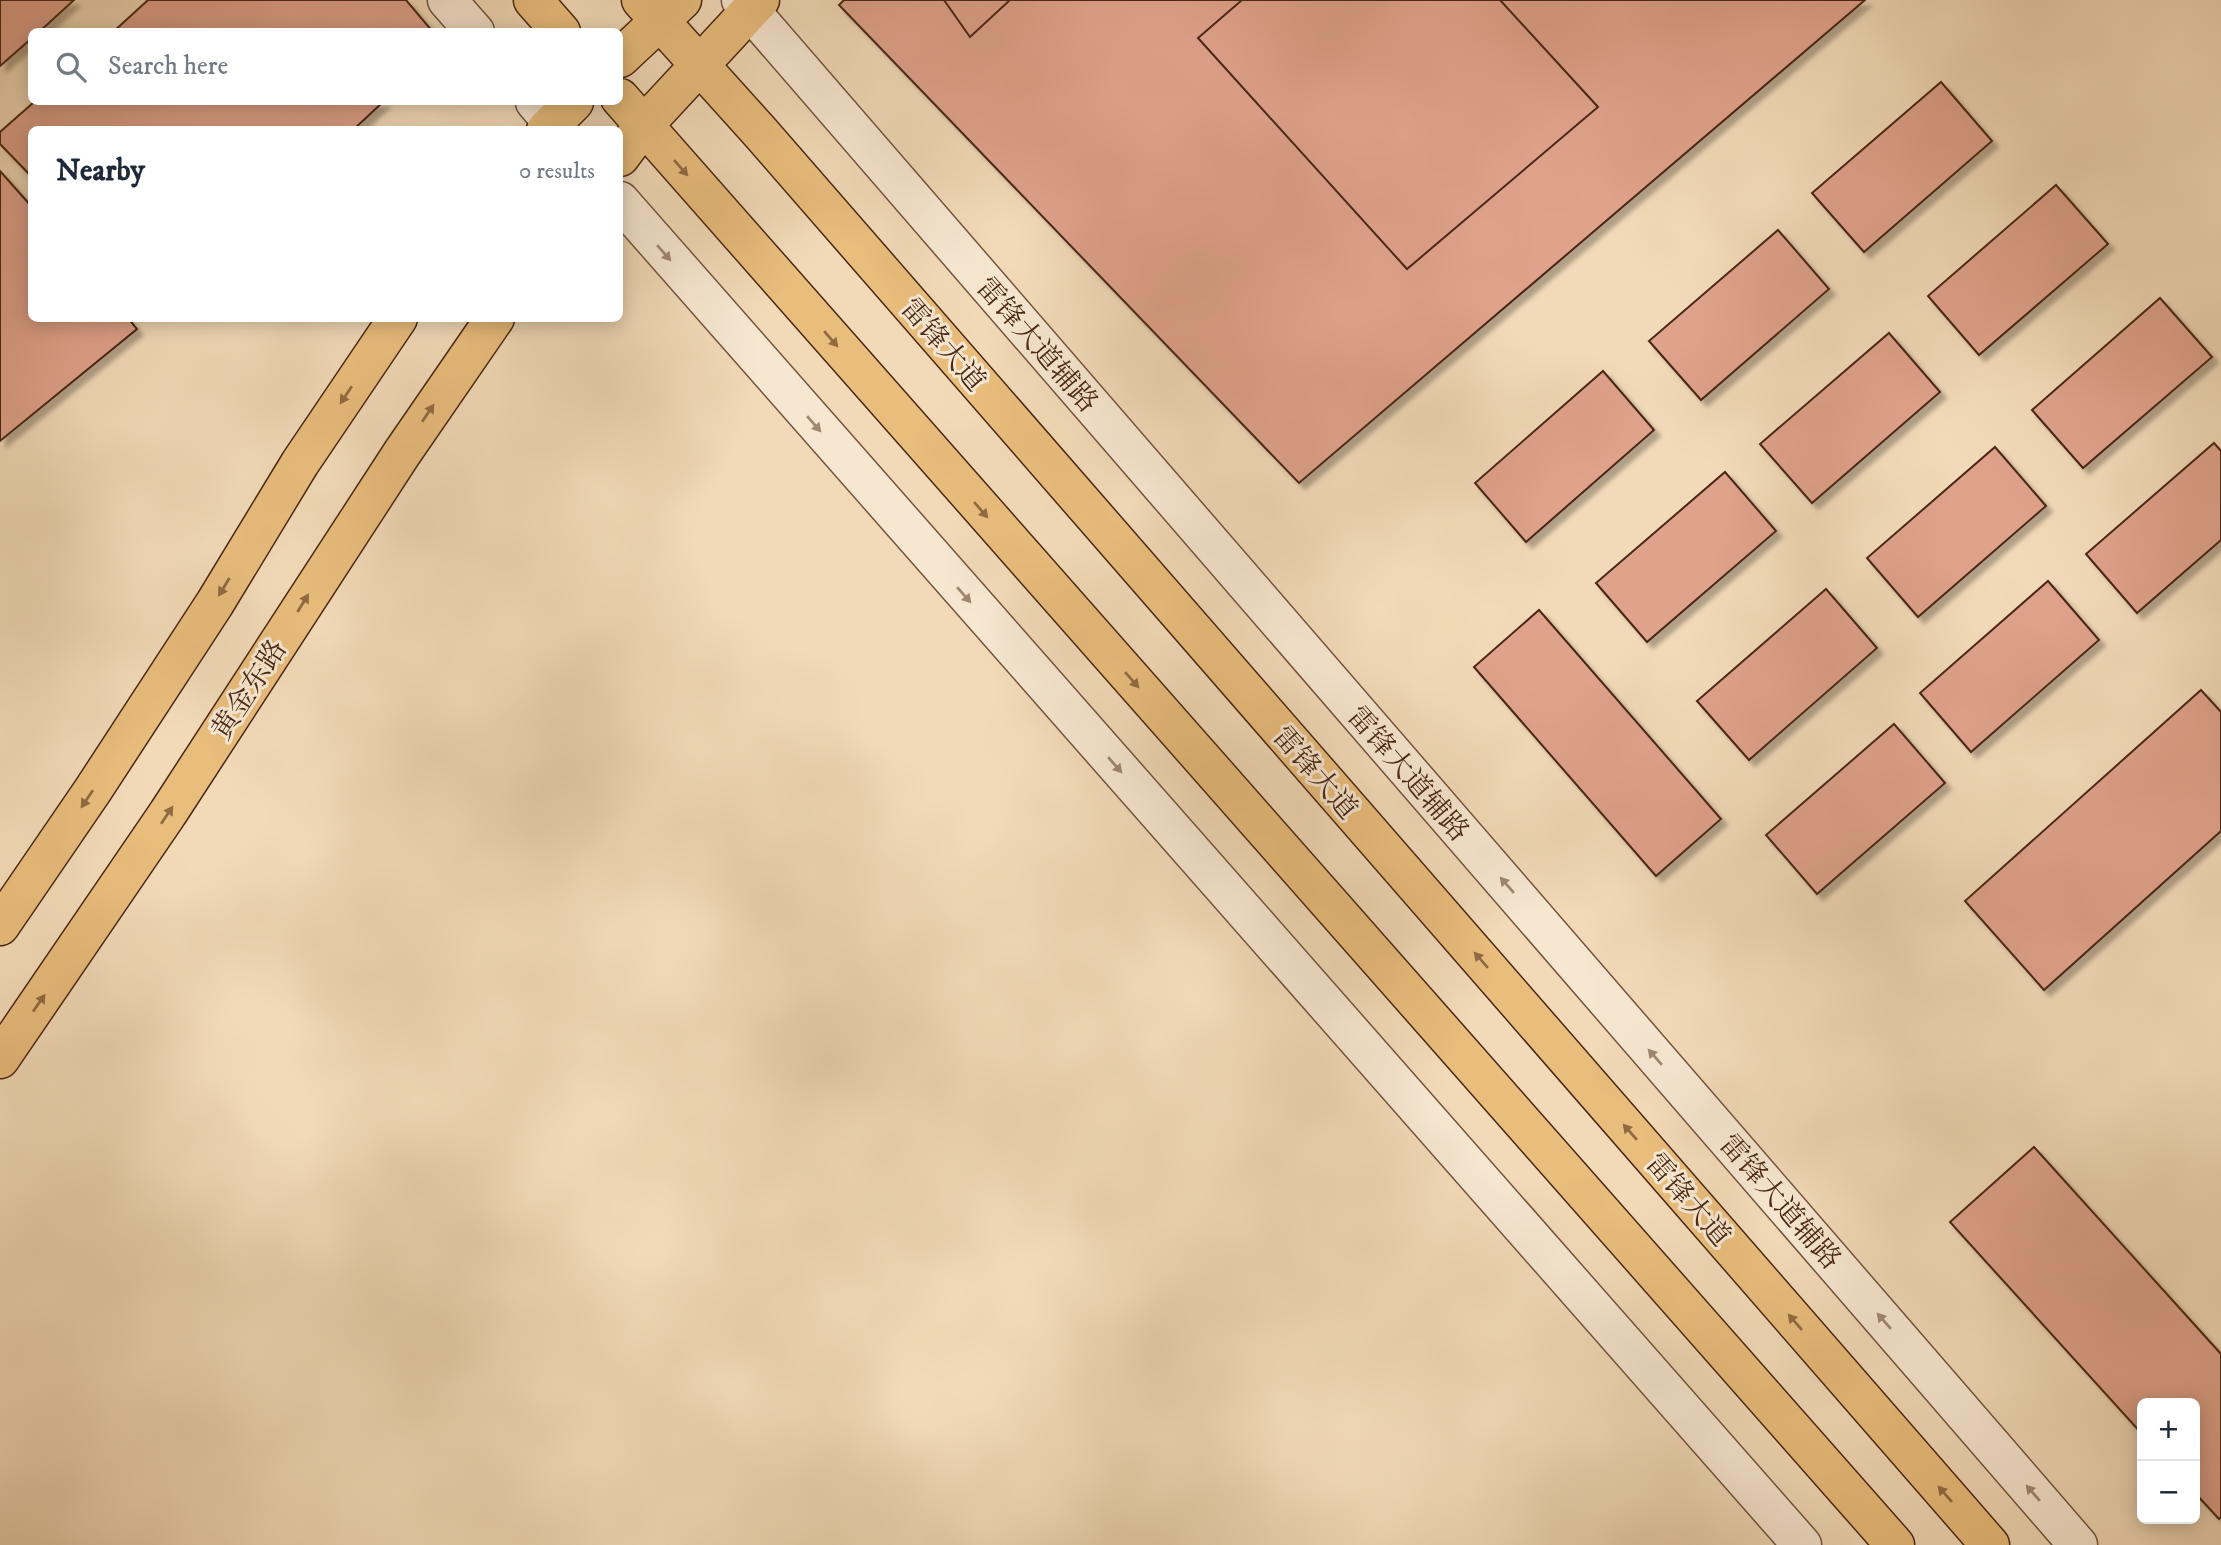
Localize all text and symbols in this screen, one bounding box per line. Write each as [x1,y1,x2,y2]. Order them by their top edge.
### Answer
search box [28,28,623,105]
icon: search [52,48,90,86]
text: Search here [108,50,228,83]
text: Nearby [56,153,145,190]
text: 0 results [519,157,595,186]
one-way arrow [672,159,688,176]
one-way arrow [656,244,671,261]
street label: 雷锋大道辅路 [969,270,1105,420]
street label: 雷锋大道 [893,291,993,399]
one-way arrow [823,330,839,348]
one-way arrow [339,385,352,405]
one-way arrow [422,404,435,423]
one-way arrow [806,415,822,433]
one-way arrow [973,501,988,518]
one-way arrow [218,578,231,597]
one-way arrow [956,586,971,603]
one-way arrow [297,594,310,613]
street label: 黄金东路 [204,633,294,746]
one-way arrow [1124,671,1140,689]
street label: 雷锋大道辅路 [1340,699,1476,849]
street label: 雷锋大道 [1265,719,1365,827]
one-way arrow [1107,756,1123,774]
one-way arrow [81,789,94,808]
one-way arrow [160,805,173,825]
one-way arrow [1499,876,1515,893]
one-way arrow [1473,951,1489,969]
one-way arrow [32,994,46,1012]
one-way arrow [1647,1048,1663,1066]
one-way arrow [1622,1123,1638,1141]
street label: 雷锋大道辅路 [1712,1127,1848,1277]
street label: 雷锋大道 [1638,1146,1738,1254]
one-way arrow [1787,1313,1803,1331]
one-way arrow [1877,1313,1892,1330]
map controls [2137,1398,2200,1524]
button: + [2137,1398,2200,1461]
button: − [2137,1461,2200,1524]
one-way arrow [1938,1485,1953,1502]
one-way arrow [2026,1485,2041,1502]

